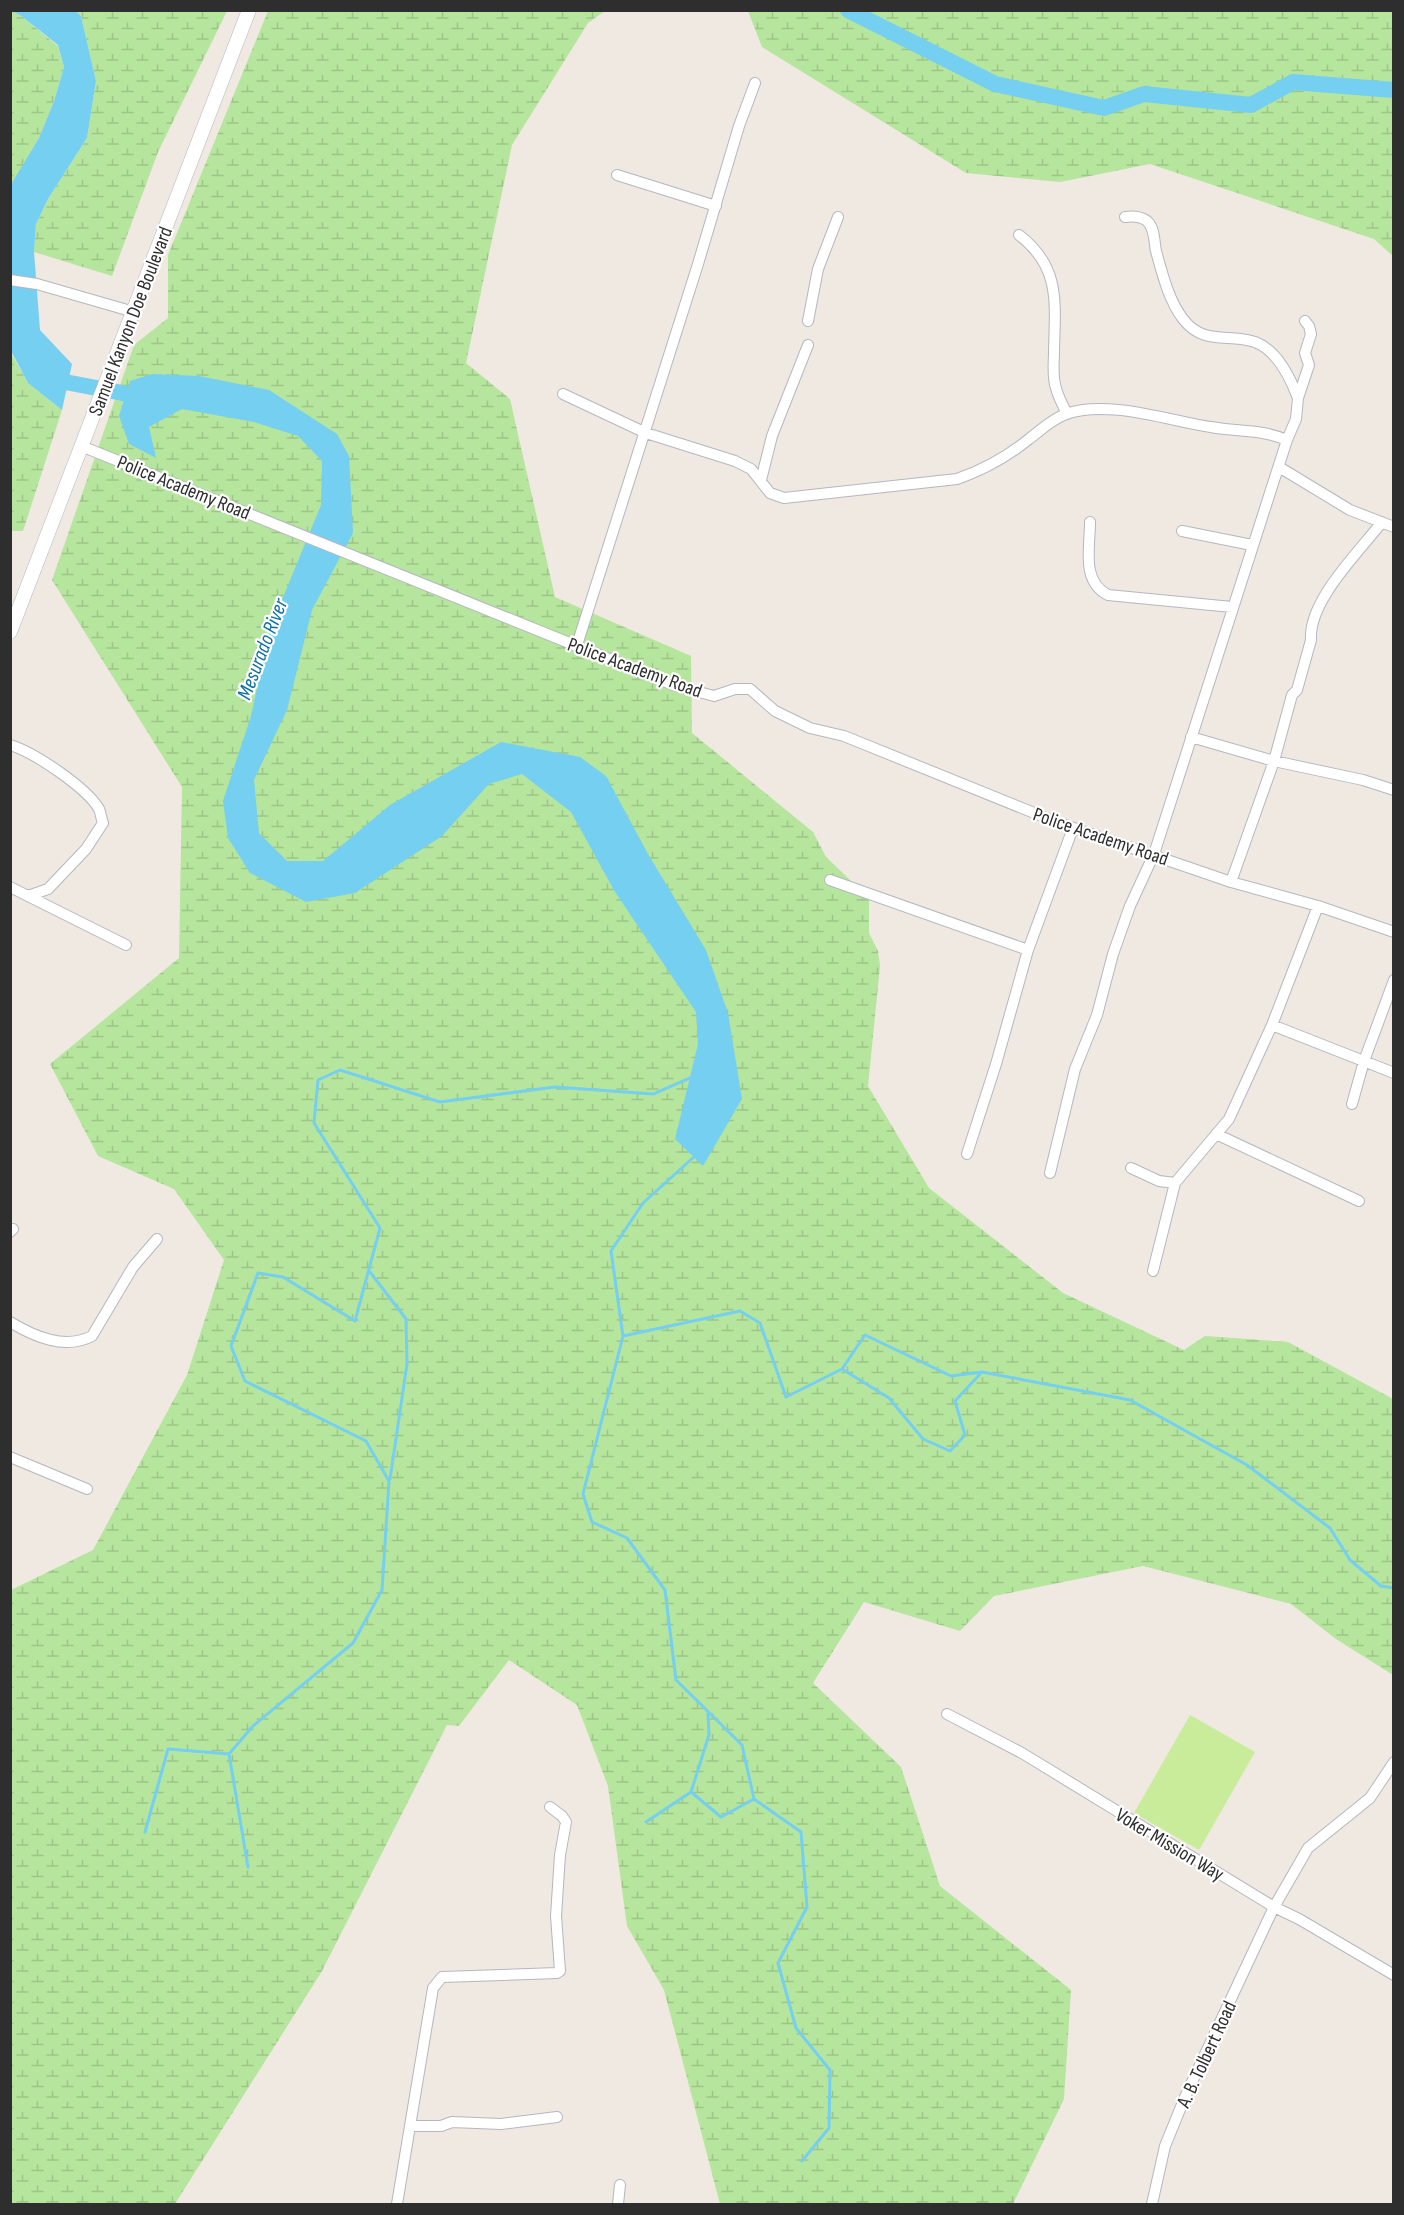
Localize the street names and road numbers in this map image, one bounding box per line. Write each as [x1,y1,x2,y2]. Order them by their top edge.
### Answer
street label: Samuel Kanyon Doe Boulevard [84,223,178,419]
street label: Police Academy Road [114,450,254,526]
street label: Police Academy Road [564,632,705,703]
street label: Police Academy Road [1030,803,1171,871]
street label: Voker Mission Way [1111,1803,1228,1887]
street label: A. B. Tolbert Road [1171,1997,1242,2113]

